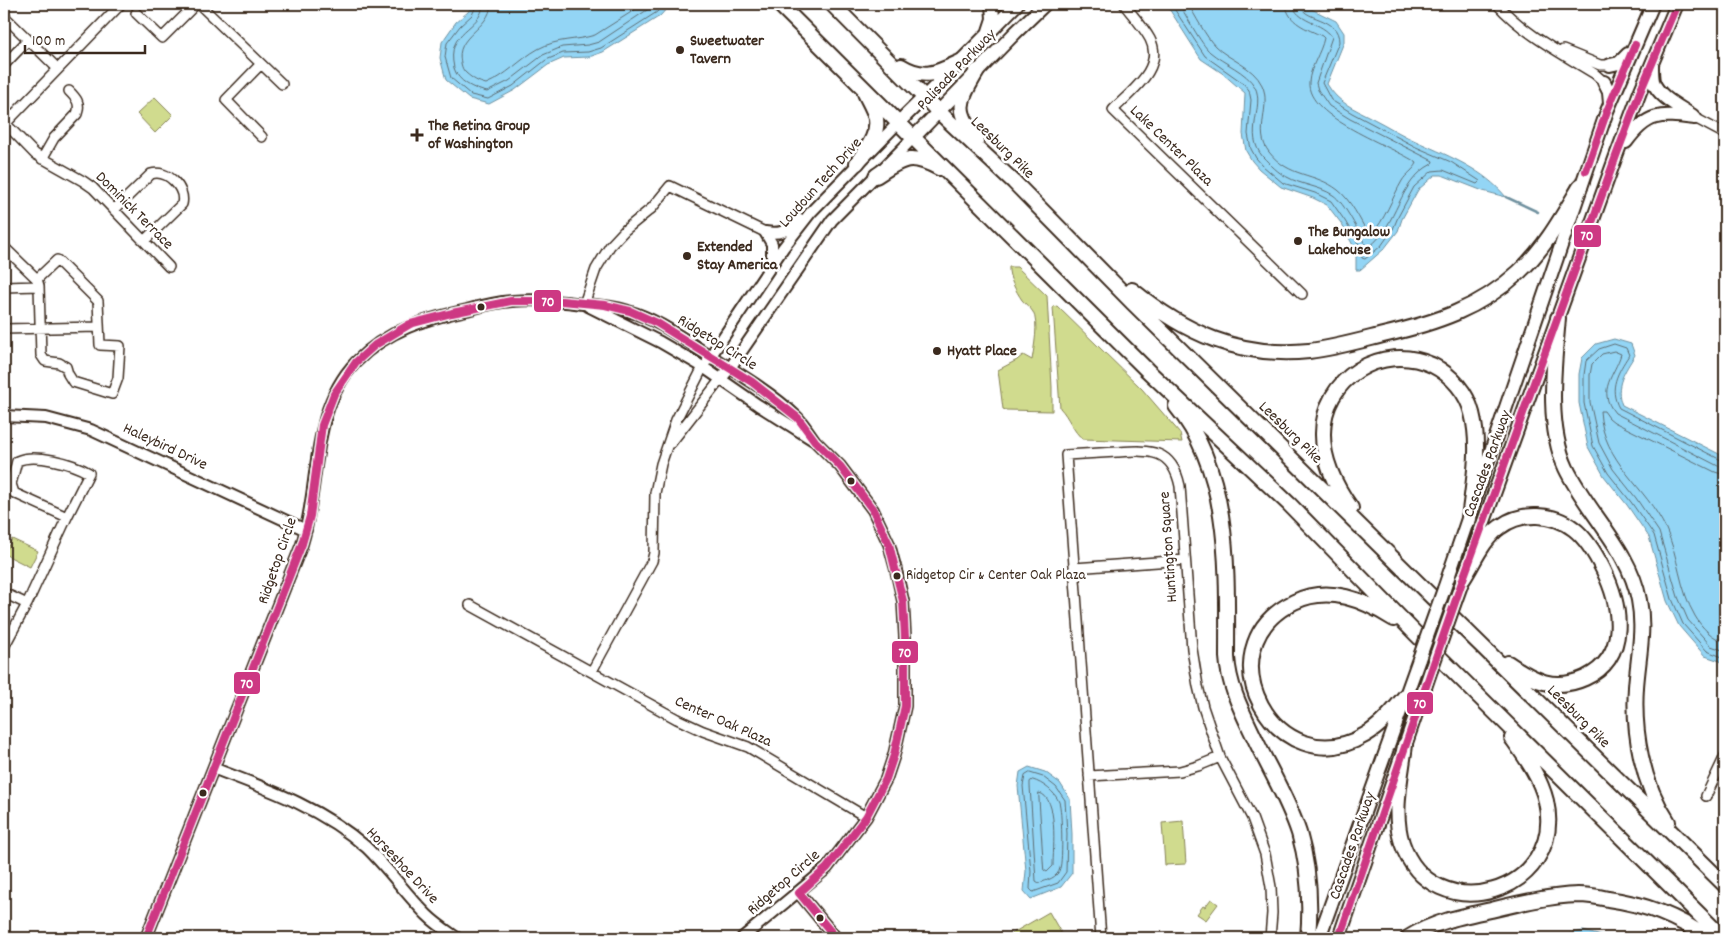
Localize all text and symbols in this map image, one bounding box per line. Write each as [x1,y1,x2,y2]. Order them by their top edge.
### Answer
scale bar [25,22,145,54]
street label: Palisade Parkway [912,24,1002,116]
place label: Sweetwater Tavern [690,30,765,71]
text: 100 m [32,31,65,53]
marker: Sweetwater Tavern [674,44,686,56]
street label: Lake Center Plaza [1124,100,1218,192]
street label: Leesburg Pike [965,111,1039,185]
place label: The Retina Group of Washington [428,115,530,156]
marker: The Retina Group of Washington [410,128,424,142]
street label: Loudoun Tech Drive [774,133,868,233]
street label: Dominick Terrace [90,167,178,255]
place label: The Bungalow Lakehouse [1308,221,1390,262]
line badge: 70 [1573,224,1602,248]
text: 70 [1581,227,1594,247]
marker: The Bungalow Lakehouse [1292,235,1304,247]
place label: Extended Stay America [697,236,779,277]
marker: Extended Stay America [681,250,693,262]
line badge: 70 [533,289,562,313]
text: 70 [542,293,555,313]
unlabelled marker [476,302,486,312]
street label: Ridgetop Circle [673,309,761,377]
place label: Hyatt Place [947,340,1017,363]
marker: Hyatt Place [931,345,943,357]
street label: Leesburg Pike [1253,396,1327,470]
street label: Cascades Parkway [1458,407,1518,521]
street label: Haleybird Drive [119,417,211,477]
unlabelled marker [846,476,856,486]
street label: Huntington Square [1154,491,1184,603]
street label: Ridgetop Circle [252,515,304,607]
place label: Ridgetop Cir & Center Oak Plaza [906,565,1086,587]
marker: Ridgetop Cir & Center Oak Plaza [892,571,902,581]
line badge: 70 [891,640,919,664]
text: 70 [899,644,912,664]
line badge: 70 [233,671,261,695]
text: 70 [241,675,254,695]
street label: Leesburg Pike [1541,680,1615,754]
street label: Center Oak Plaza [671,690,776,754]
line badge: 70 [1406,691,1434,715]
text: 70 [1414,695,1427,715]
unlabelled marker [198,788,208,798]
street label: Cascades Parkway [1324,789,1382,903]
street label: Horseshoe Drive [360,822,444,910]
street label: Ridgetop Circle [742,845,826,921]
unlabelled marker [815,913,825,923]

